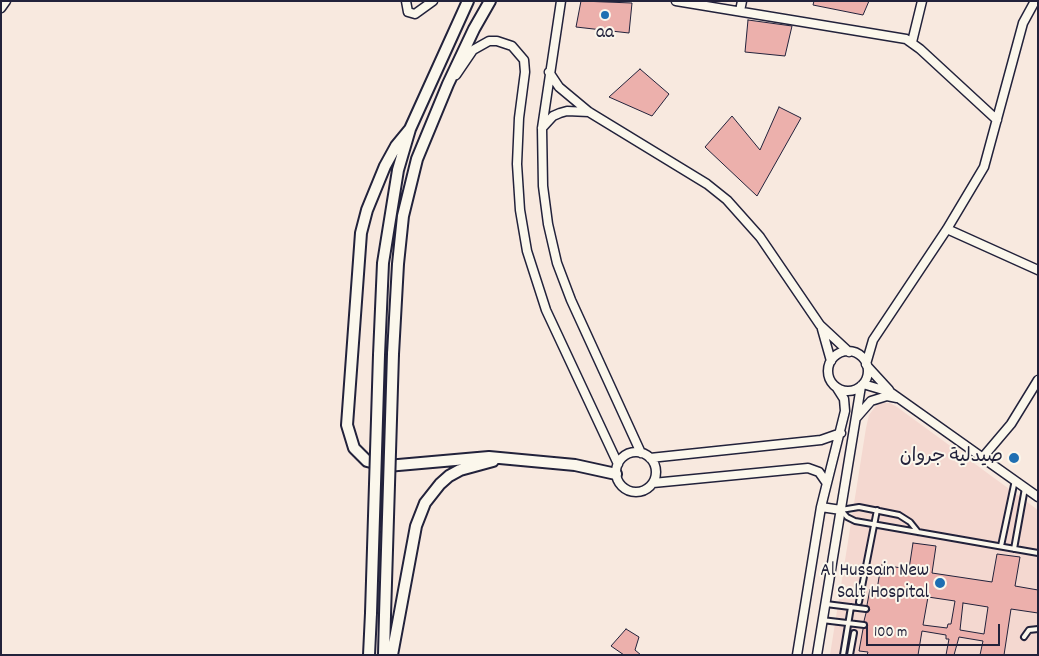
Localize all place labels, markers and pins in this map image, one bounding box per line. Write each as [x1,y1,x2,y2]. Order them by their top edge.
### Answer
marker: aa [599,9,611,21]
place label: aa [596,23,614,45]
place label: صيدلية جروان [900,447,1003,469]
marker: صيدلية جروان [1007,451,1021,465]
place label: Al Hussain New Salt Hospital [820,561,929,605]
marker: Al Hussain New Salt Hospital [933,576,947,590]

